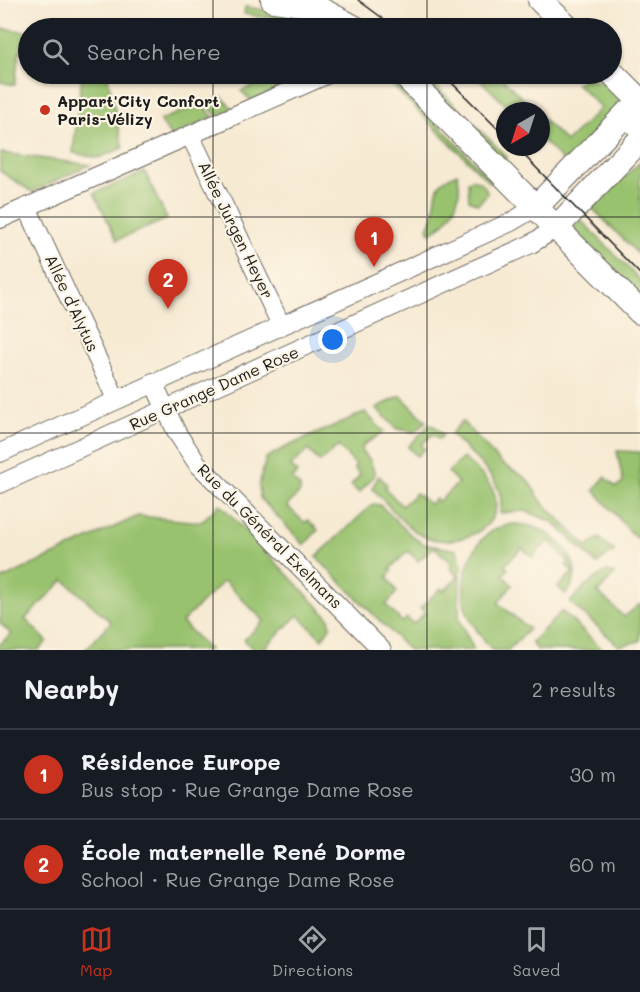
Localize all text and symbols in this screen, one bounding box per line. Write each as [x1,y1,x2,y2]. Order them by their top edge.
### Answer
search box [18,18,622,84]
icon: search [39,35,72,68]
text: Search here [87,37,221,66]
place label: Appart'City Confort Paris-Vélizy [57,90,219,129]
north arrow [496,102,550,156]
marker: Appart'City Confort Paris-Vélizy [38,103,52,117]
street label: Allée Jurgen Heyer [194,158,279,302]
pin: 1 [354,218,394,267]
street label: Allée d'Alytus [41,251,104,355]
pin: 2 [148,260,188,309]
your location [318,325,347,354]
street label: Rue Grange Dame Rose [126,341,302,434]
street label: Rue du Général Exelmans [194,459,347,612]
text: Nearby [24,672,119,706]
text: 2 results [532,676,616,702]
text: Résidence Europe [81,747,281,776]
text: 1 [39,761,48,787]
text: 30 m [570,761,616,787]
text: Bus stop · Rue Grange Dame Rose [81,776,414,802]
text: École maternelle René Dorme [81,837,406,866]
text: 2 [38,851,49,877]
text: 60 m [569,851,616,877]
text: School · Rue Grange Dame Rose [81,866,395,892]
tab: Map [80,923,113,980]
tab: Directions [272,923,353,980]
tab: Saved [513,923,560,980]

